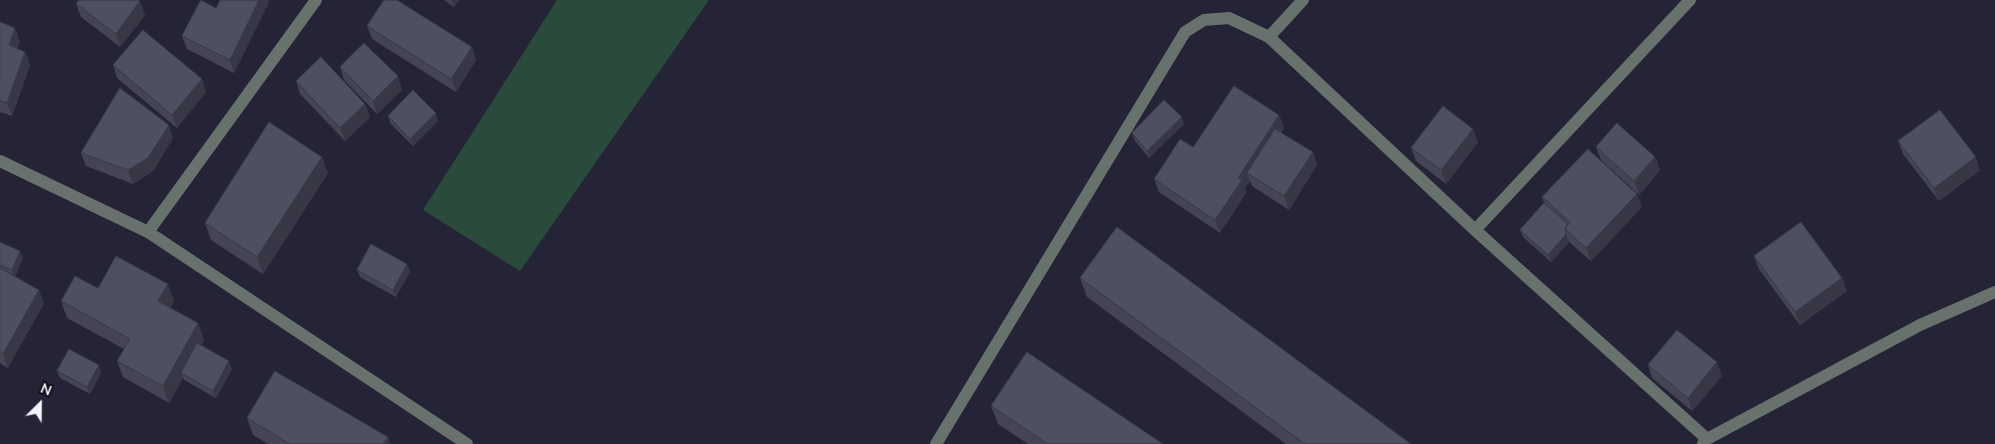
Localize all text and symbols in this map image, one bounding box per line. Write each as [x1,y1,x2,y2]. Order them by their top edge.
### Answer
north arrow [15,379,65,429]
text: N [38,379,55,401]

